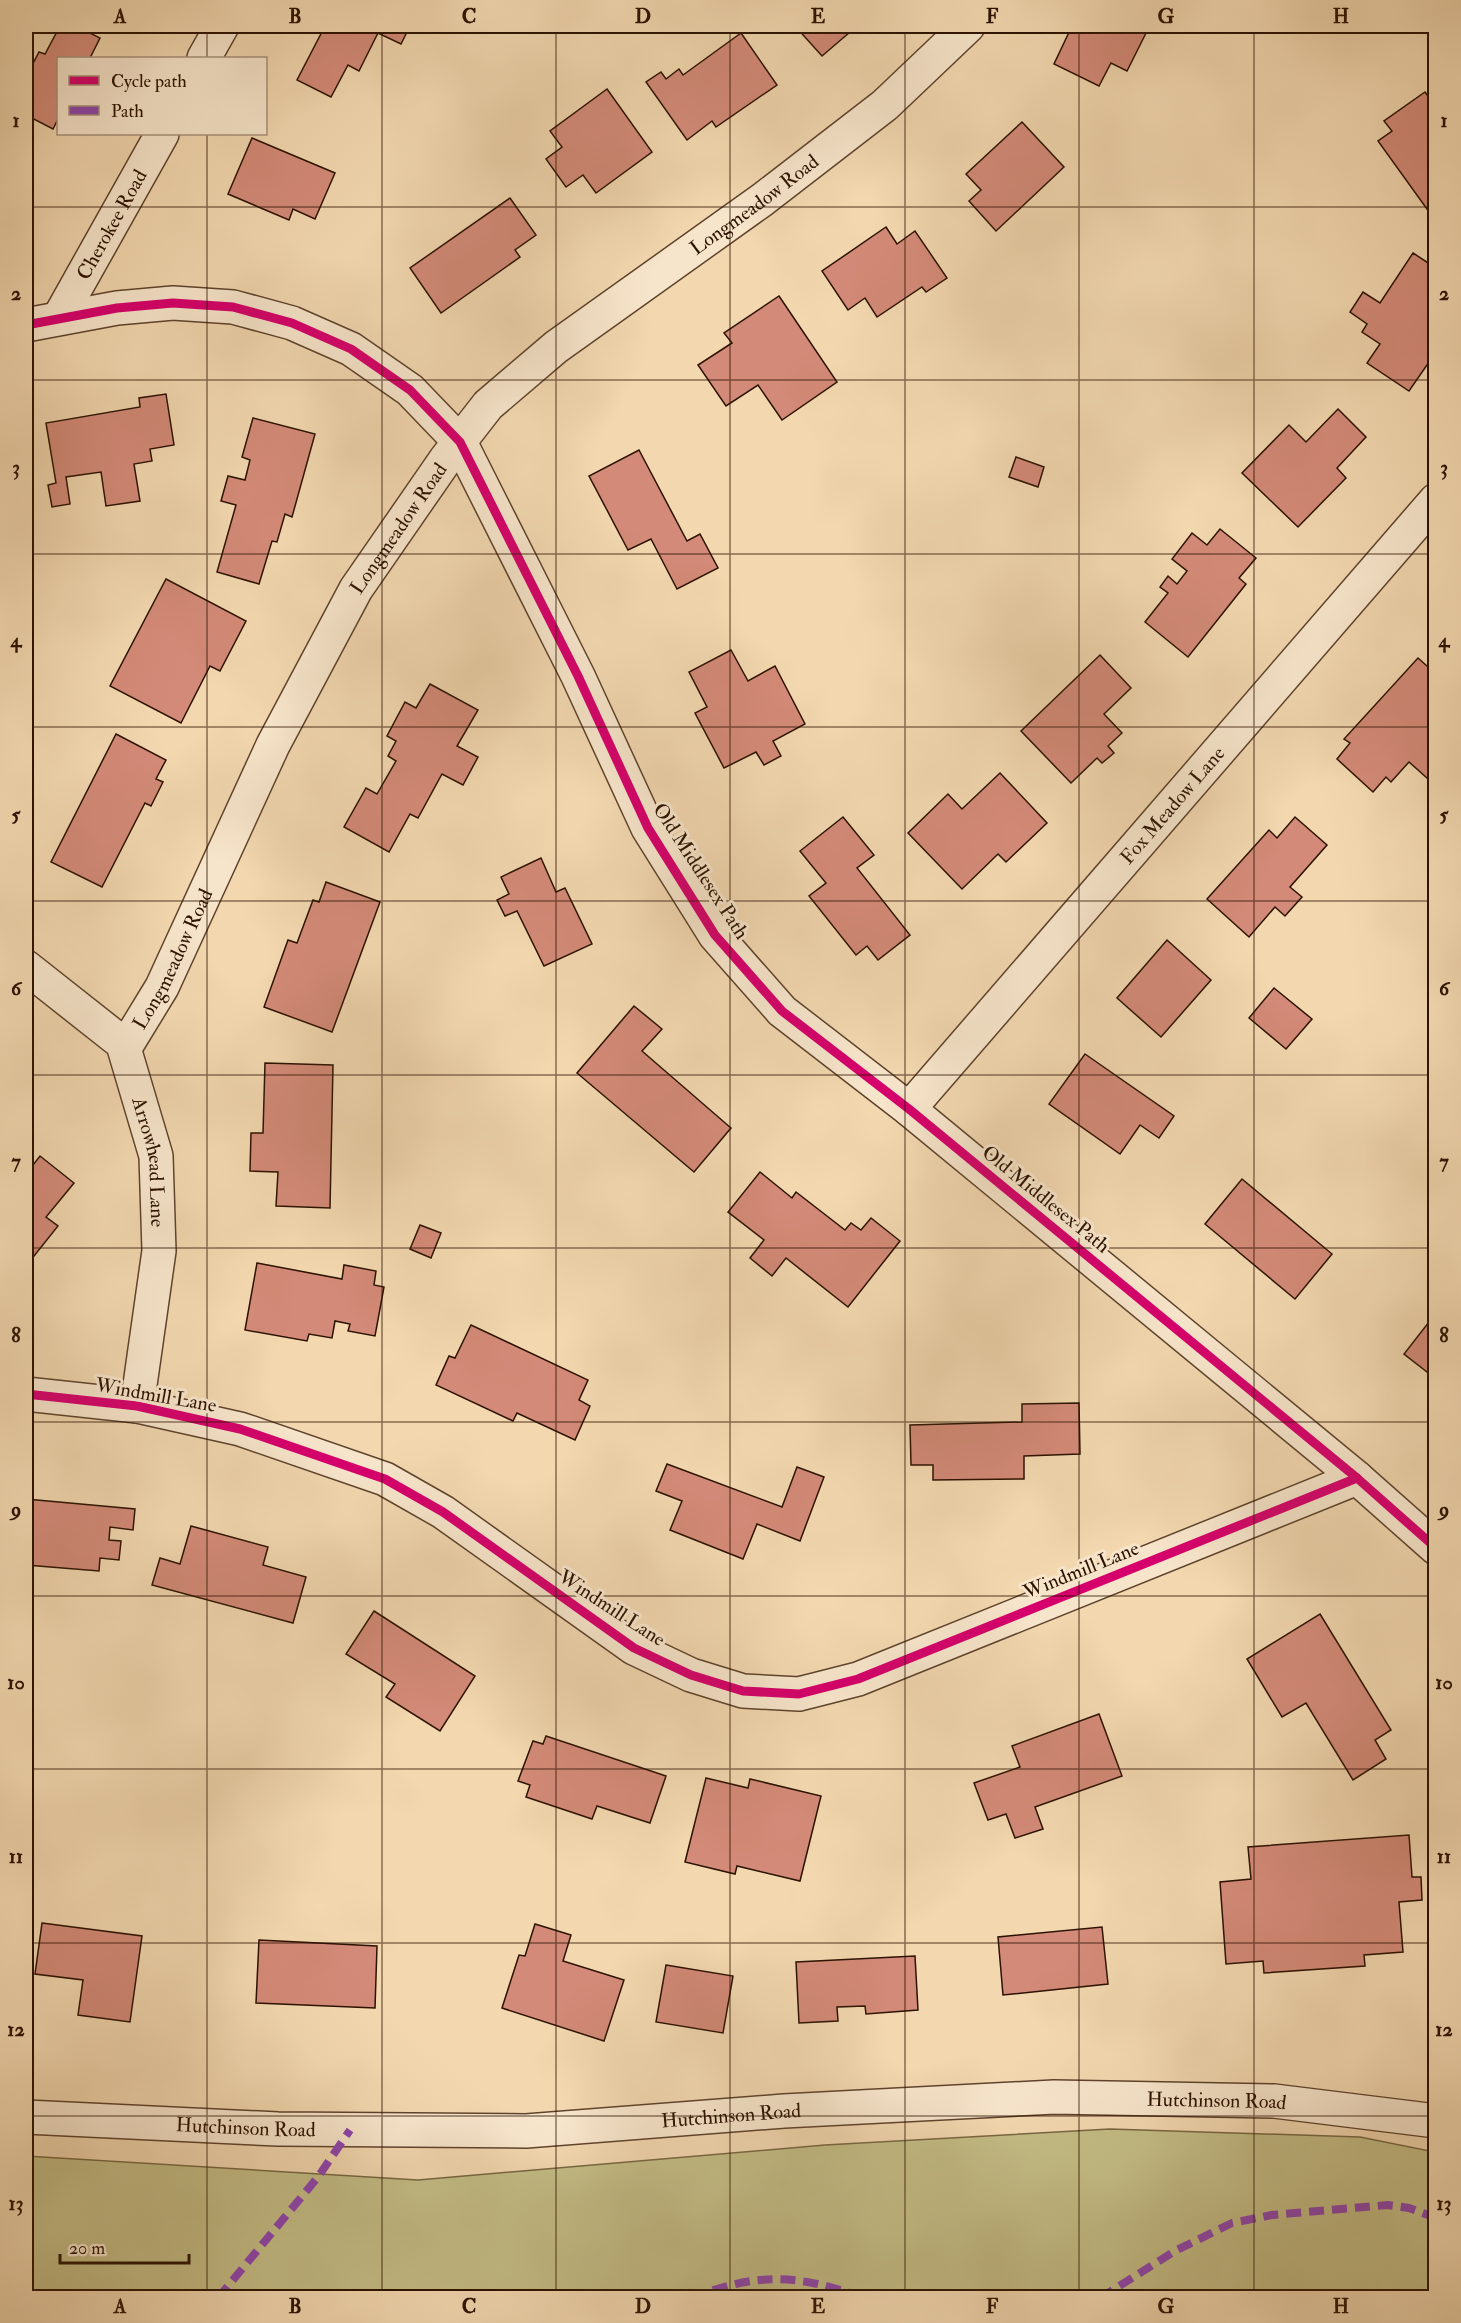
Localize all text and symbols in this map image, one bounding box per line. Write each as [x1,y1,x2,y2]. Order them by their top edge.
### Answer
text: A [113,4,127,29]
text: B [288,4,302,29]
text: C [462,4,476,29]
text: D [635,4,651,29]
text: E [811,4,826,29]
text: F [986,4,999,29]
text: G [1158,4,1175,29]
text: H [1333,4,1349,29]
legend [57,57,267,135]
text: Cycle path [111,70,187,93]
text: Path [111,100,144,123]
text: 1 [12,108,20,133]
text: 1 [1440,108,1448,133]
street label: Longmeadow Road [685,148,824,260]
street label: Cherokee Road [70,165,152,284]
text: 2 [11,281,21,306]
text: 2 [1439,281,1449,306]
text: 3 [12,455,20,480]
text: 3 [1440,455,1448,480]
street label: Longmeadow Road [344,458,452,599]
text: 4 [10,628,23,653]
text: 4 [1438,628,1451,653]
street label: Fox Meadow Lane [1114,741,1230,869]
street label: Old Middlesex Path [648,798,755,944]
text: 5 [12,802,22,827]
text: 5 [1440,802,1450,827]
street label: Longmeadow Road [127,884,218,1034]
text: 6 [11,976,23,1001]
text: 6 [1439,976,1451,1001]
street label: Arrowhead Lane [126,1093,171,1227]
street label: Old Middlesex Path [977,1140,1116,1259]
text: 7 [11,1149,21,1174]
text: 7 [1439,1149,1449,1174]
text: 8 [11,1323,21,1348]
text: 8 [1439,1323,1449,1348]
street label: Windmill Lane [93,1372,218,1418]
text: 9 [9,1497,21,1522]
text: 9 [1437,1497,1449,1522]
street label: Windmill Lane [1019,1535,1142,1605]
street label: Windmill Lane [553,1564,670,1652]
text: 10 [7,1670,25,1695]
text: 10 [1435,1670,1453,1695]
text: 11 [9,1844,23,1869]
text: 11 [1437,1844,1451,1869]
text: 12 [7,2017,25,2042]
text: 12 [1435,2017,1453,2042]
street label: Hutchinson Road [1146,2086,1288,2115]
street label: Hutchinson Road [660,2098,802,2133]
street label: Hutchinson Road [175,2112,316,2142]
text: 13 [9,2191,23,2216]
text: 13 [1437,2191,1451,2216]
scale bar [60,2227,189,2265]
text: 20 m [69,2237,105,2260]
text: A [113,2294,127,2319]
text: B [288,2294,302,2319]
text: C [462,2294,476,2319]
text: D [635,2294,651,2319]
text: E [811,2294,826,2319]
text: F [986,2294,999,2319]
text: G [1158,2294,1175,2319]
text: H [1333,2294,1349,2319]

